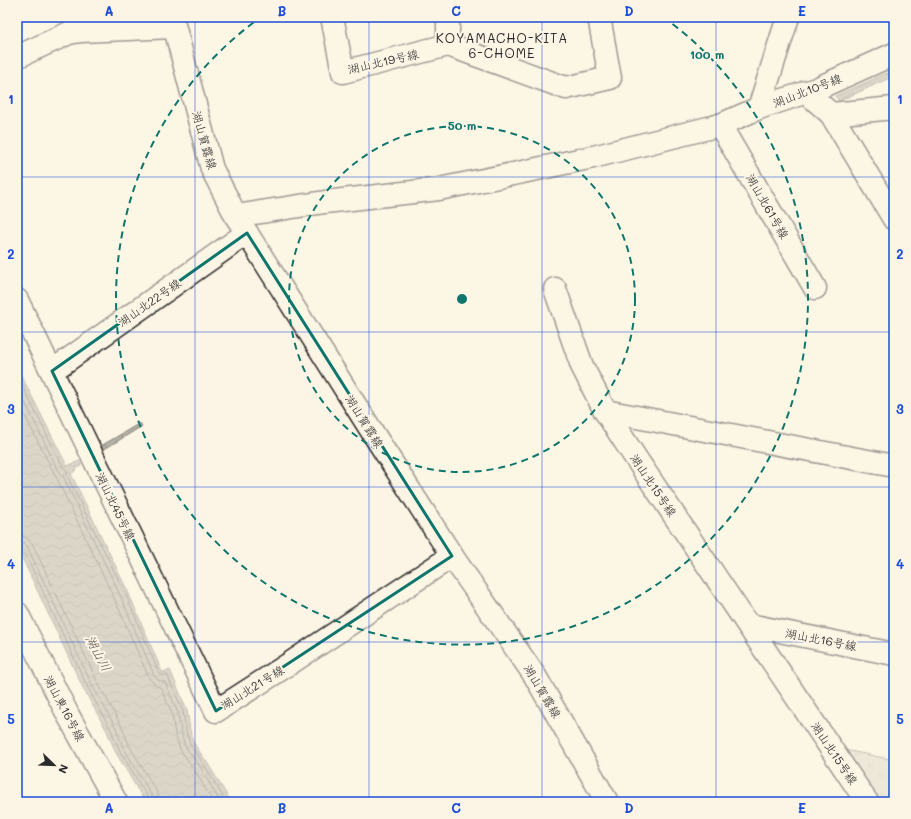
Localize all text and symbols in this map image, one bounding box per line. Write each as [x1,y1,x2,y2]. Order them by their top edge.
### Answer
text: A [104,2,114,19]
text: B [278,2,287,19]
text: C [451,2,461,19]
text: D [624,2,634,19]
text: E [798,2,806,19]
district label: KOYAMACHO-KITA 6-CHOME [436,29,568,61]
street label: 湖山北19号線 [346,45,420,77]
text: 100 m [690,46,724,62]
street label: 湖山北10号線 [770,69,844,111]
text: 1 [8,90,14,107]
text: 1 [897,90,903,107]
street label: 湖山賀露線 [189,109,221,171]
text: 50 m [448,117,476,133]
street label: 湖山北61号線 [743,171,793,241]
text: 2 [7,245,15,262]
text: 2 [896,245,904,262]
street label: 湖山北22号線 [114,274,184,330]
centre of rings [455,292,469,306]
street label: 湖山賀露線 [342,391,388,451]
text: 3 [7,400,15,417]
text: 3 [896,400,904,417]
street label: 湖山北15号線 [627,451,681,519]
street label: 湖山北45号線 [93,469,139,543]
text: 4 [7,555,15,572]
text: 4 [896,555,904,572]
street label: 湖山北16号線 [784,624,858,654]
water label: 湖山川 [82,632,116,674]
street label: 湖山北21号線 [217,661,287,713]
street label: 湖山賀露線 [521,661,565,721]
street label: 湖山東16号線 [41,672,89,744]
text: 5 [7,710,15,727]
text: 5 [896,710,904,727]
street label: 湖山北15号線 [808,719,862,787]
north arrow [34,745,74,785]
text: N [55,762,72,776]
text: A [104,799,114,816]
text: B [278,799,287,816]
text: C [451,799,461,816]
text: D [624,799,634,816]
text: E [798,799,806,816]

